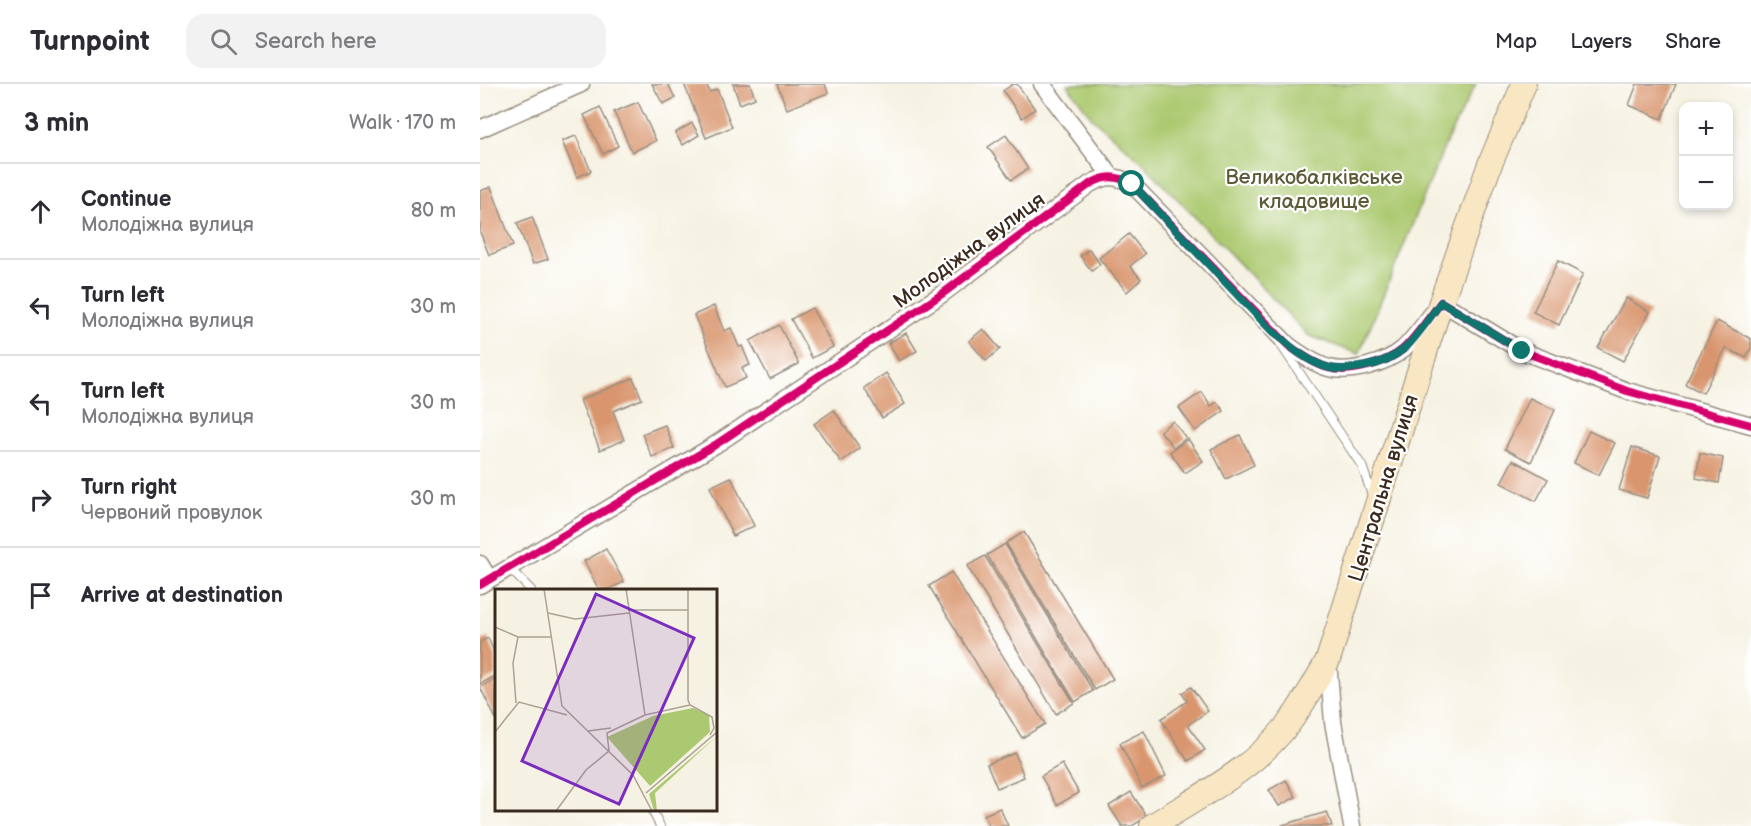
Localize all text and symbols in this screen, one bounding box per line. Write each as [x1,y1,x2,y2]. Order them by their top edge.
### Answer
search box [186,14,606,68]
text: Turnpoint [30,25,150,58]
icon: search [207,25,240,58]
text: Search here [255,28,377,55]
text: Map [1495,29,1537,54]
text: Layers [1570,29,1632,54]
text: Share [1665,29,1721,54]
map controls [1679,102,1733,210]
button: + [1679,102,1733,156]
text: 3 min [24,108,89,139]
text: Walk · 170 m [349,111,456,135]
button: − [1679,156,1733,210]
park label: Великобалківське кладовище [1225,165,1403,214]
route start [1118,170,1144,196]
text: Continue [81,186,171,213]
street label: Молодіжна вулиця [889,187,1050,314]
icon: ahead [24,195,57,228]
text: 80 m [411,199,456,223]
text: Молодіжна вулиця [81,213,254,237]
text: Turn left [81,282,165,309]
icon: left [24,291,57,324]
text: 30 m [410,295,456,319]
text: Молодіжна вулиця [81,309,254,333]
route end [1508,337,1534,363]
text: Turn left [81,378,165,405]
icon: left [24,387,57,420]
text: 30 m [410,391,456,415]
street label: Центральна вулиця [1343,392,1424,585]
text: Молодіжна вулиця [81,405,254,429]
text: Turn right [81,474,177,501]
icon: right [24,483,57,516]
text: 30 m [410,487,456,511]
text: Червоний провулок [81,501,262,525]
icon: arrive [24,579,57,612]
text: Arrive at destination [81,582,283,609]
inset map [495,589,717,811]

